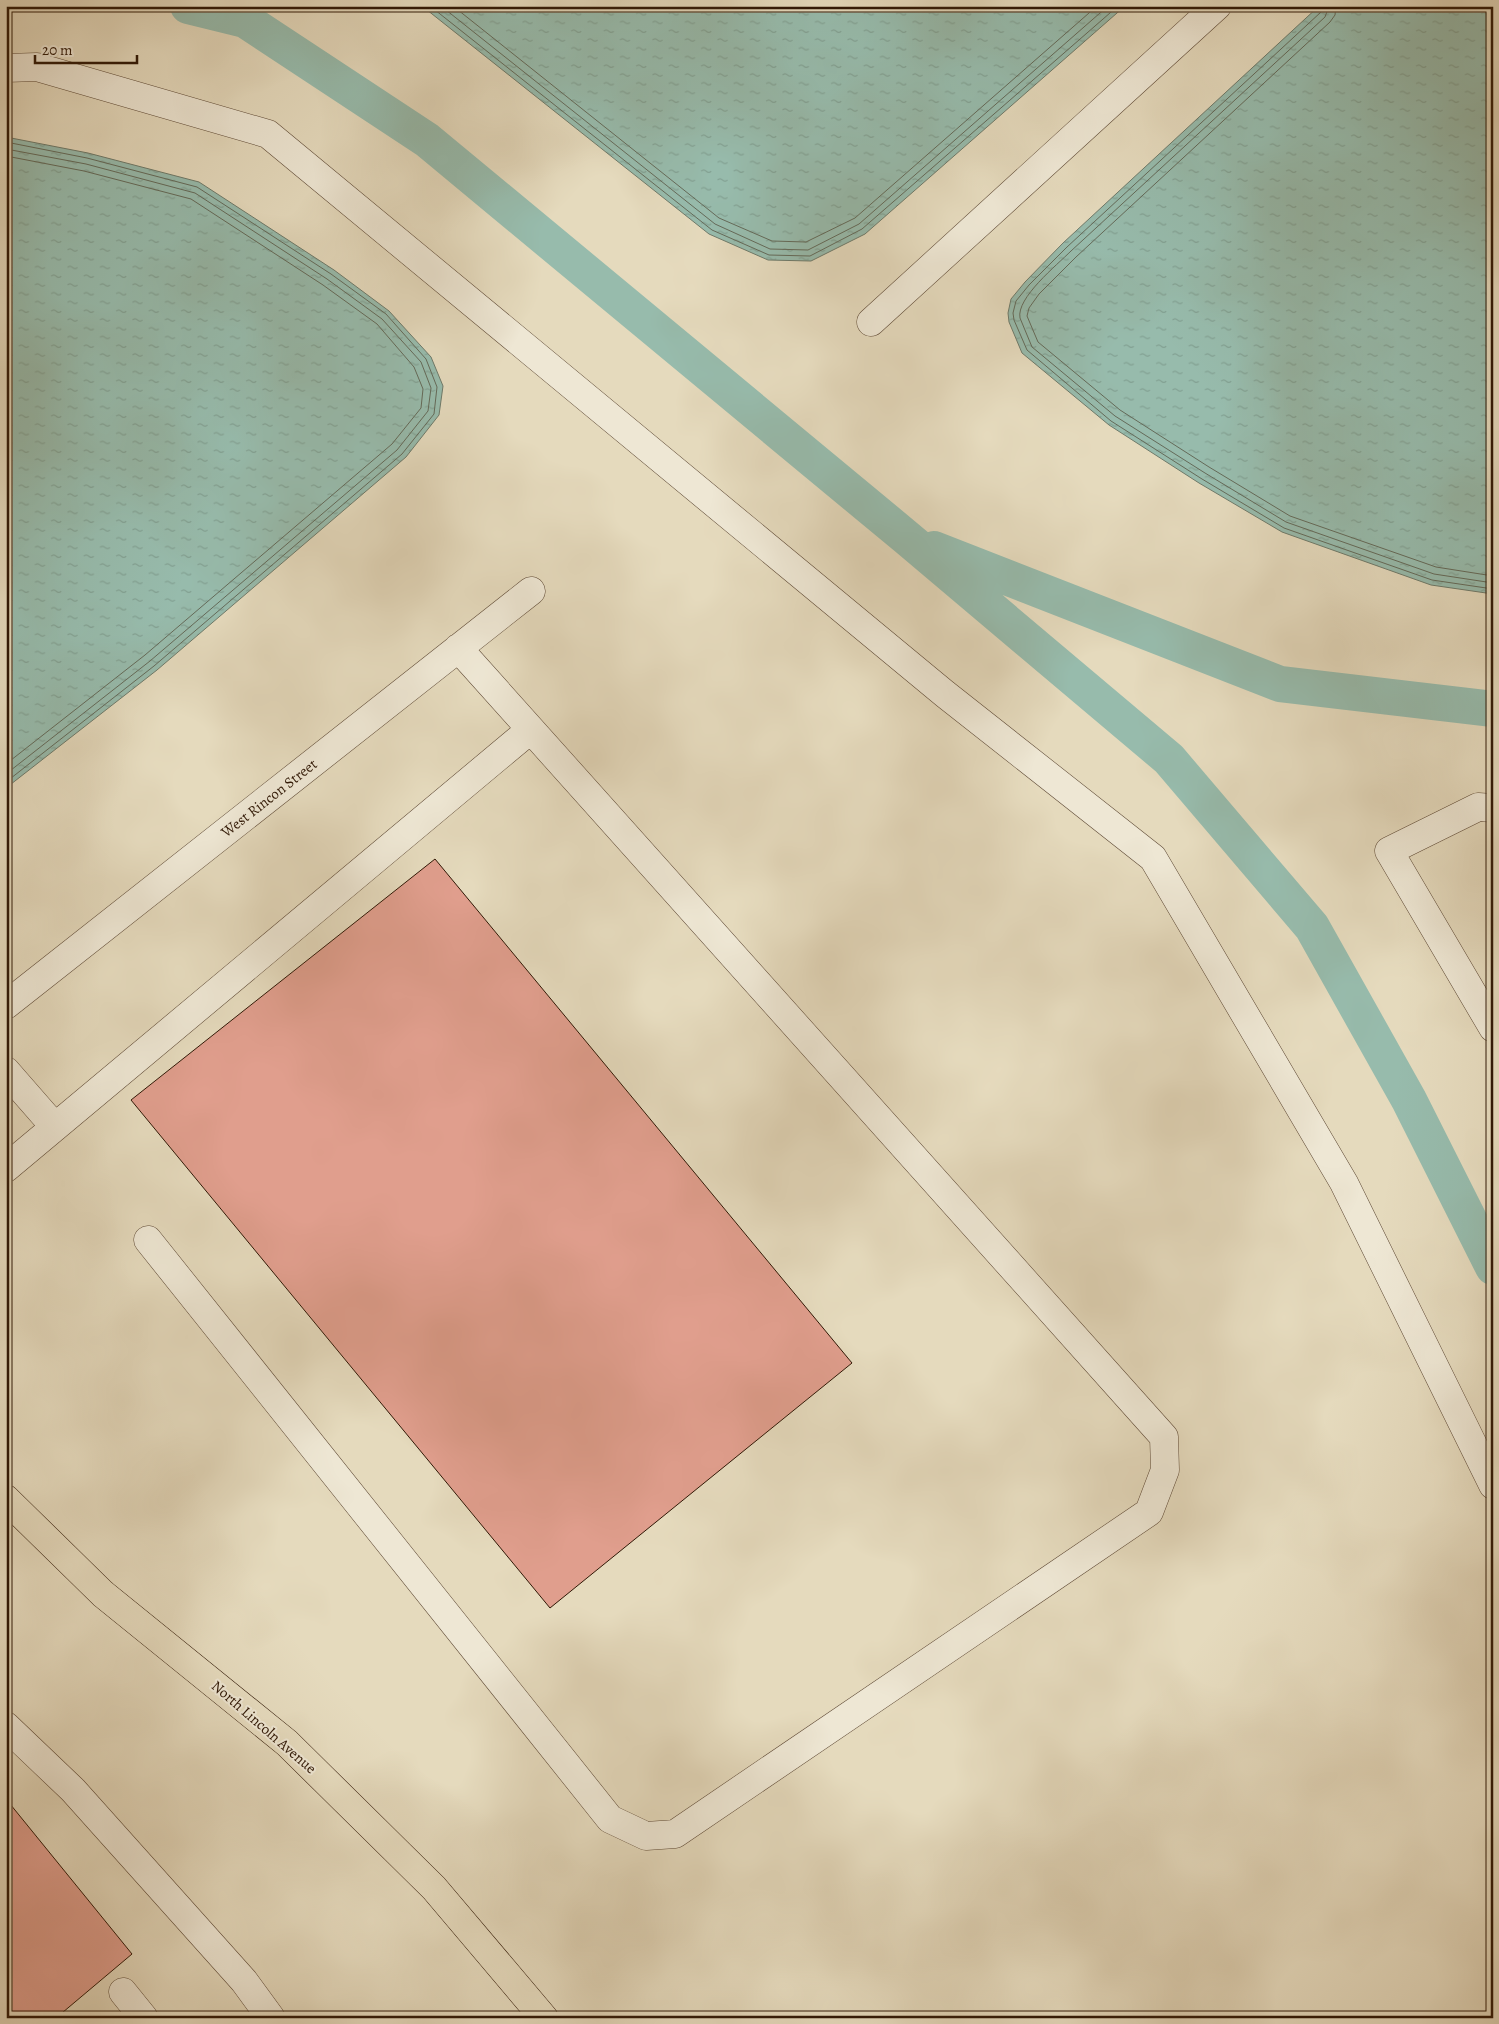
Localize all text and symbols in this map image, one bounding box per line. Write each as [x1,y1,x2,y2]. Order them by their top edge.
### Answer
scale bar [35,32,138,64]
text: 20 m [42,40,73,60]
street label: West Rincon Street [216,754,321,842]
street label: North Lincoln Avenue [207,1676,321,1778]

